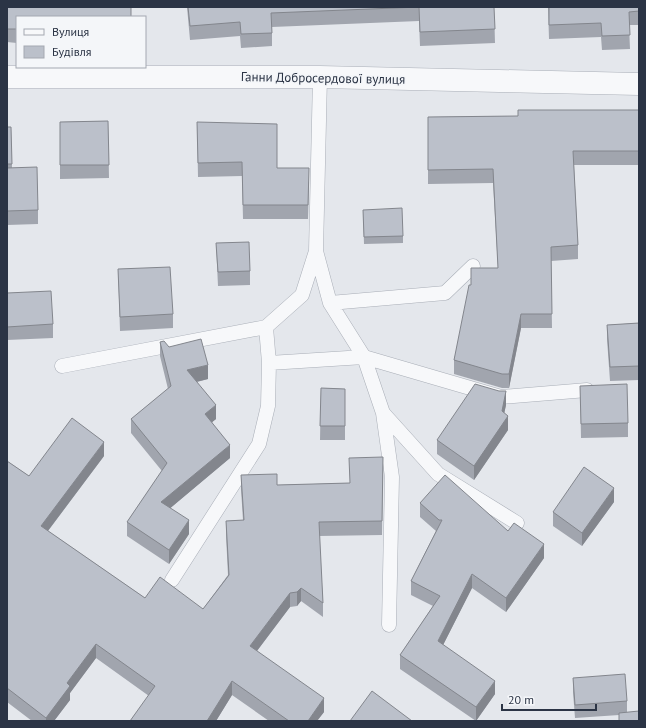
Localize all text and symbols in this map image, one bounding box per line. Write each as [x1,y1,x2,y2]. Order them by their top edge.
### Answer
legend [16,16,146,68]
text: Вулиця [52,24,89,39]
text: Будівля [52,44,91,59]
street label: Ганни Добросердової вулиця [241,68,405,88]
scale bar [502,686,596,712]
text: 20 m [508,692,534,707]

